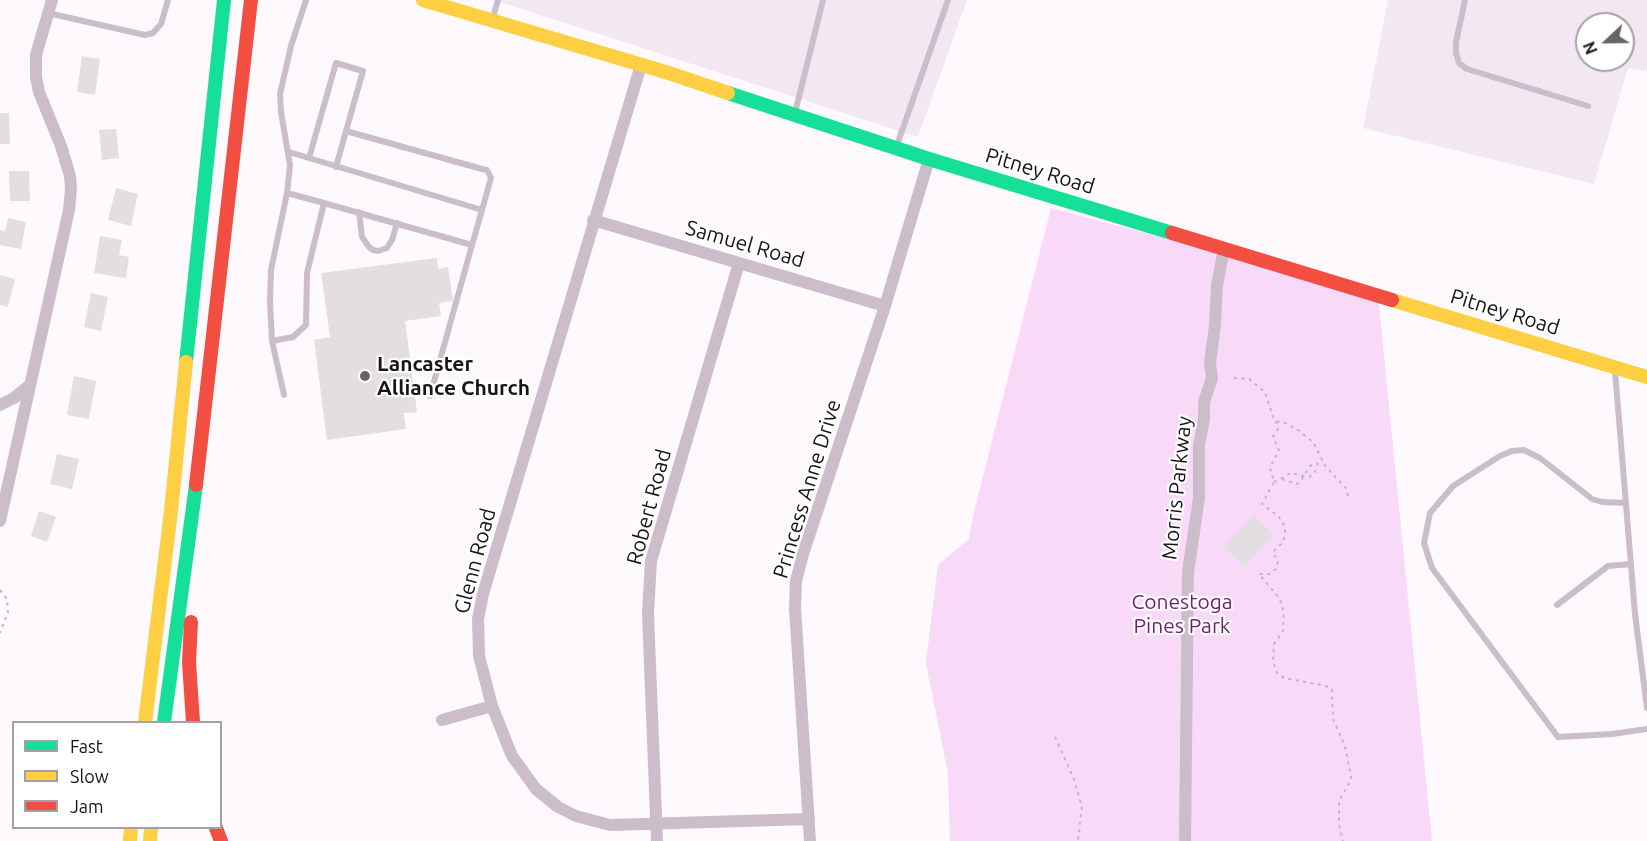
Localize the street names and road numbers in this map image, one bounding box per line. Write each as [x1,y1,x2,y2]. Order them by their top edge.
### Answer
street label: Pitney Road [982,142,1098,200]
street label: Samuel Road [683,215,807,273]
street label: Pitney Road [1447,283,1563,341]
street label: Princess Anne Drive [768,397,846,581]
street label: Morris Parkway [1157,415,1197,561]
street label: Robert Road [621,446,677,568]
street label: Glenn Road [449,505,501,617]

